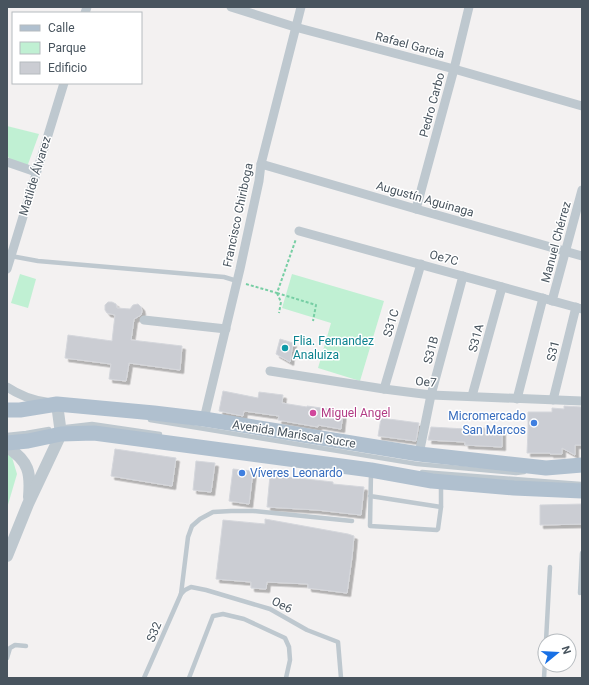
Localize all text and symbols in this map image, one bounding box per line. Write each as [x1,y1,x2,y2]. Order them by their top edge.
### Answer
legend [12,12,142,84]
text: Calle [48,21,75,35]
street label: Rafael Garcia [374,29,446,61]
text: Parque [48,41,86,55]
text: Edificio [48,61,87,75]
street label: Pedro Carbo [417,71,447,139]
street label: Matilde Álvarez [15,134,54,217]
street label: Francisco Chiriboga [220,162,256,268]
street label: Augustín Aguinaga [375,178,475,220]
street label: Manuel Chérrez [538,200,574,284]
street label: Oe7C [428,247,460,269]
street label: S31C [380,307,402,339]
street label: S31A [466,322,486,354]
place label: Flia. Fernandez Analuiza [293,334,374,362]
street label: S31B [421,335,441,365]
street label: S31 [544,339,562,363]
marker: Flia. Fernandez Analuiza [280,343,290,353]
street label: Oe7 [415,374,438,390]
place label: Miguel Angel [321,406,390,420]
marker: Miguel Angel [308,408,318,418]
place label: Micromercado San Marcos [448,409,526,437]
street label: Avenida Mariscal Sucre [231,417,357,451]
marker: Micromercado San Marcos [529,418,539,428]
place label: Víveres Leonardo [250,466,343,480]
marker: Víveres Leonardo [237,468,247,478]
street label: Oe6 [269,594,295,616]
street label: S32 [144,620,165,644]
north arrow [537,633,577,673]
text: N [559,644,573,656]

